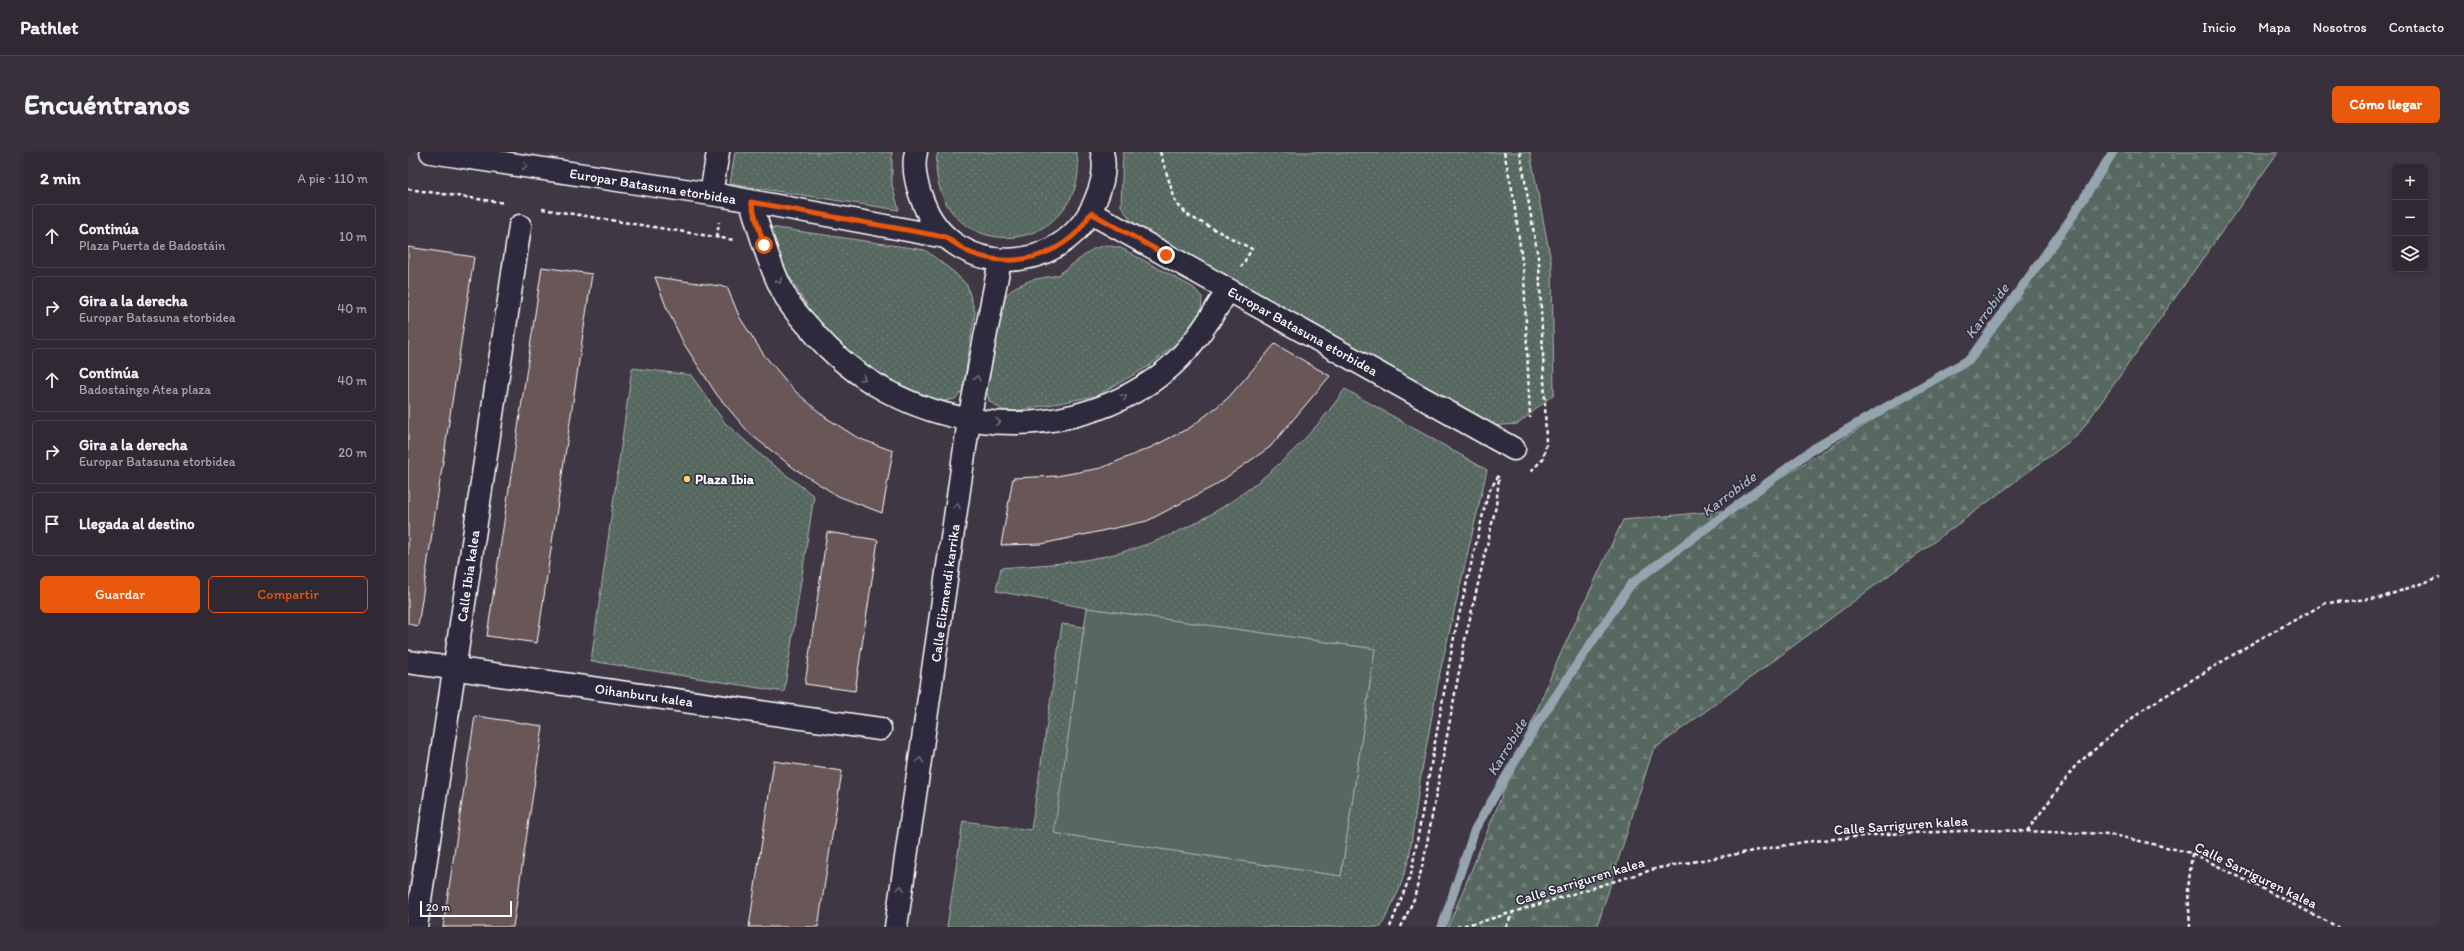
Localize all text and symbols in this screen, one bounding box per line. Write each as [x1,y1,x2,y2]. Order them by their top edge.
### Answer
text: Pathlet [20,16,78,39]
text: Inicio [2202,19,2236,36]
text: Mapa [2258,19,2291,36]
text: Nosotros [2313,19,2367,36]
text: Contacto [2389,19,2444,36]
button: Cómo llegar [2332,86,2440,123]
text: Encuéntranos [24,87,190,121]
one-way arrow [522,161,528,170]
map controls [2392,164,2428,272]
button: + [2392,164,2428,200]
street label: Europar Batasuna etorbidea [568,165,738,208]
text: 2 min [40,168,80,188]
text: A pie · 110 m [297,171,368,186]
button: − [2392,200,2428,236]
text: Continúa [79,220,139,238]
icon: ahead [41,225,63,247]
text: 10 m [339,229,367,244]
route start [755,236,773,254]
button: layers [2392,236,2428,272]
text: Plaza Puerta de Badostáin [79,238,225,253]
route end [1157,246,1175,264]
one-way arrow [774,277,782,285]
water label: Karrobide [1961,279,2013,342]
street label: Europar Batasuna etorbidea [1225,283,1381,380]
text: Gira a la derecha [79,292,188,310]
icon: right [41,297,63,319]
text: 40 m [337,301,367,316]
text: Europar Batasuna etorbidea [79,310,236,325]
text: Continúa [79,364,139,382]
icon: ahead [41,369,63,391]
text: 40 m [337,373,367,388]
one-way arrow [859,373,866,380]
one-way arrow [973,375,981,381]
text: Badostaingo Atea plaza [79,382,211,397]
one-way arrow [1120,394,1127,401]
one-way arrow [995,417,1001,426]
text: Gira a la derecha [79,436,188,454]
icon: right [41,441,63,463]
text: 20 m [338,445,367,460]
text: Europar Batasuna etorbidea [79,454,236,469]
water label: Karrobide [1698,467,1761,520]
place label: Plaza Ibia [695,471,755,488]
marker: Plaza Ibia [682,474,692,484]
one-way arrow [952,503,961,510]
icon: arrive [41,513,63,535]
text: Llegada al destino [79,515,195,533]
street label: Calle Elizmendi karrika [927,523,964,663]
street label: Calle Ibia kalea [454,528,483,623]
button: Guardar [40,576,200,613]
button: Compartir [208,576,368,613]
street label: Oihanburu kalea [594,680,695,711]
water label: Karrobide [1483,714,1532,779]
one-way arrow [915,757,924,763]
street label: Calle Sarriguren kalea [1833,812,1969,839]
street label: Calle Sarriguren kalea [2192,838,2321,913]
street label: Calle Sarriguren kalea [1513,854,1648,909]
one-way arrow [896,885,905,891]
scale bar [420,899,512,918]
text: 20 m [426,901,450,914]

